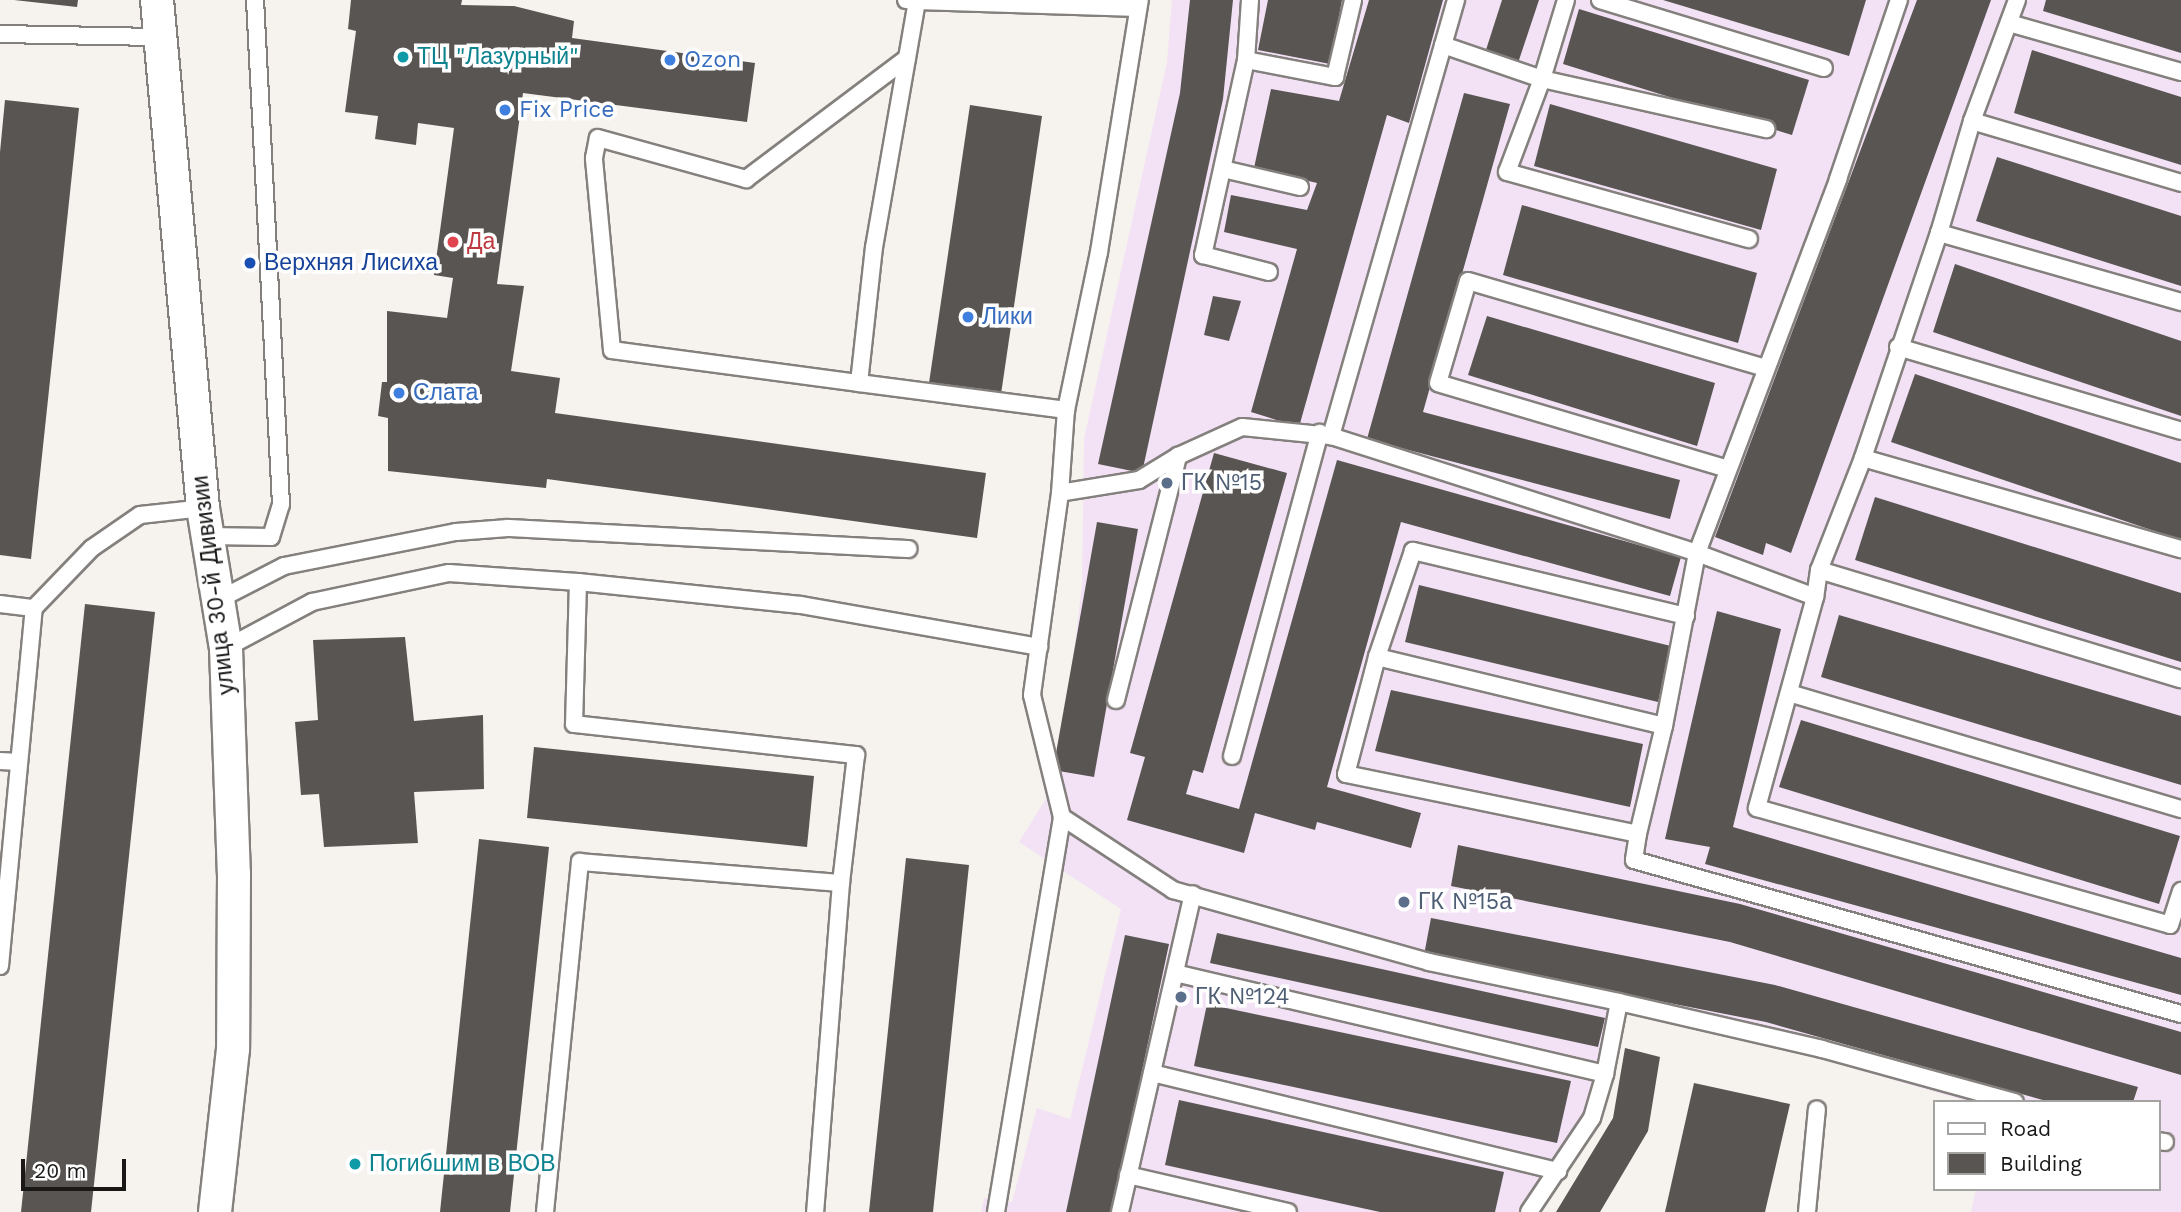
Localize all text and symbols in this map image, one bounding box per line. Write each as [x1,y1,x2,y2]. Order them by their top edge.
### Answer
place label: ТЦ "Лазурный" [417,43,578,71]
place label: Ozon [684,46,741,74]
marker: ТЦ "Лазурный" [395,49,411,65]
marker: Ozon [662,52,678,68]
place label: Fix Price [519,96,615,124]
marker: Fix Price [497,102,513,118]
place label: Да [467,228,495,256]
marker: Да [445,234,461,250]
place label: Верхняя Лисиха [264,249,438,277]
marker: Верхняя Лисиха [242,255,258,271]
place label: Лики [982,303,1033,331]
marker: Лики [960,309,976,325]
place label: Слата [413,379,478,407]
marker: Слата [391,385,407,401]
place label: ГК №15 [1181,469,1262,497]
street label: улица 30-й Дивизии [187,474,241,696]
marker: ГК №15 [1159,475,1175,491]
place label: ГК №15а [1418,888,1512,916]
marker: ГК №15а [1396,894,1412,910]
place label: ГК №124 [1195,983,1290,1011]
marker: ГК №124 [1173,989,1189,1005]
legend [1932,1100,2160,1191]
text: Road [2000,1116,2051,1141]
scale bar [24,1146,130,1190]
place label: Погибшим в ВОВ [369,1150,556,1178]
text: Building [2000,1151,2082,1176]
marker: Погибшим в ВОВ [347,1156,363,1172]
text: 20 m [34,1158,86,1183]

